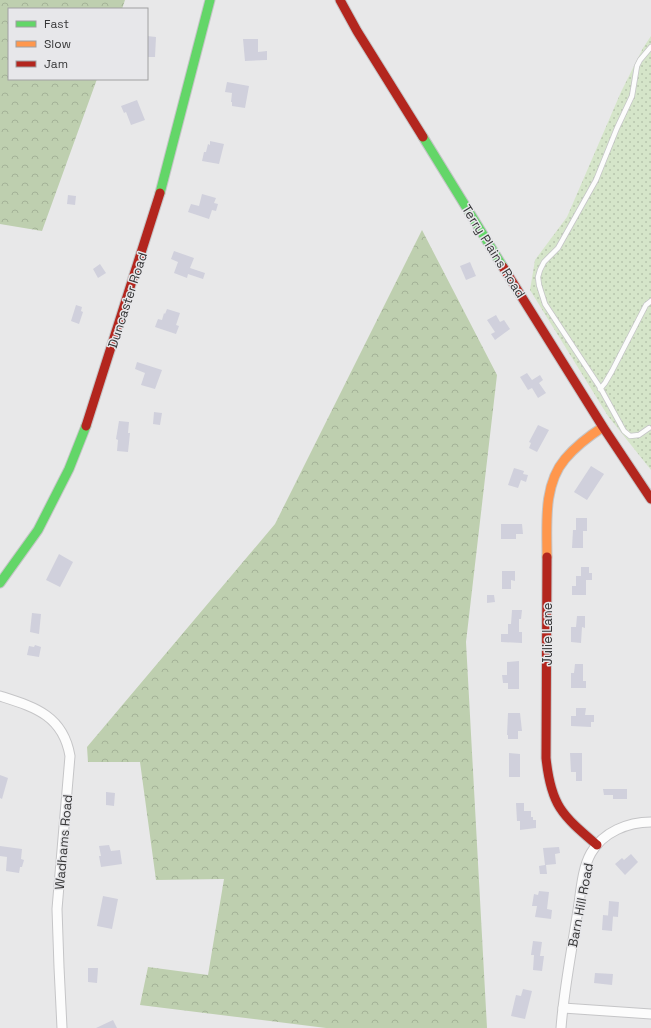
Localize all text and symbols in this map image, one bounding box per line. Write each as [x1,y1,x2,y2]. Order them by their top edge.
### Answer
legend [8,8,148,80]
text: Fast [44,16,69,32]
text: Slow [44,36,71,52]
text: Jam [44,56,68,72]
street label: Terry Plains Road [458,201,529,301]
street label: Duncaster Road [104,250,151,350]
street label: Julie Lane [539,603,556,666]
street label: Wadhams Road [51,794,76,890]
street label: Barn Hill Road [564,861,597,949]

